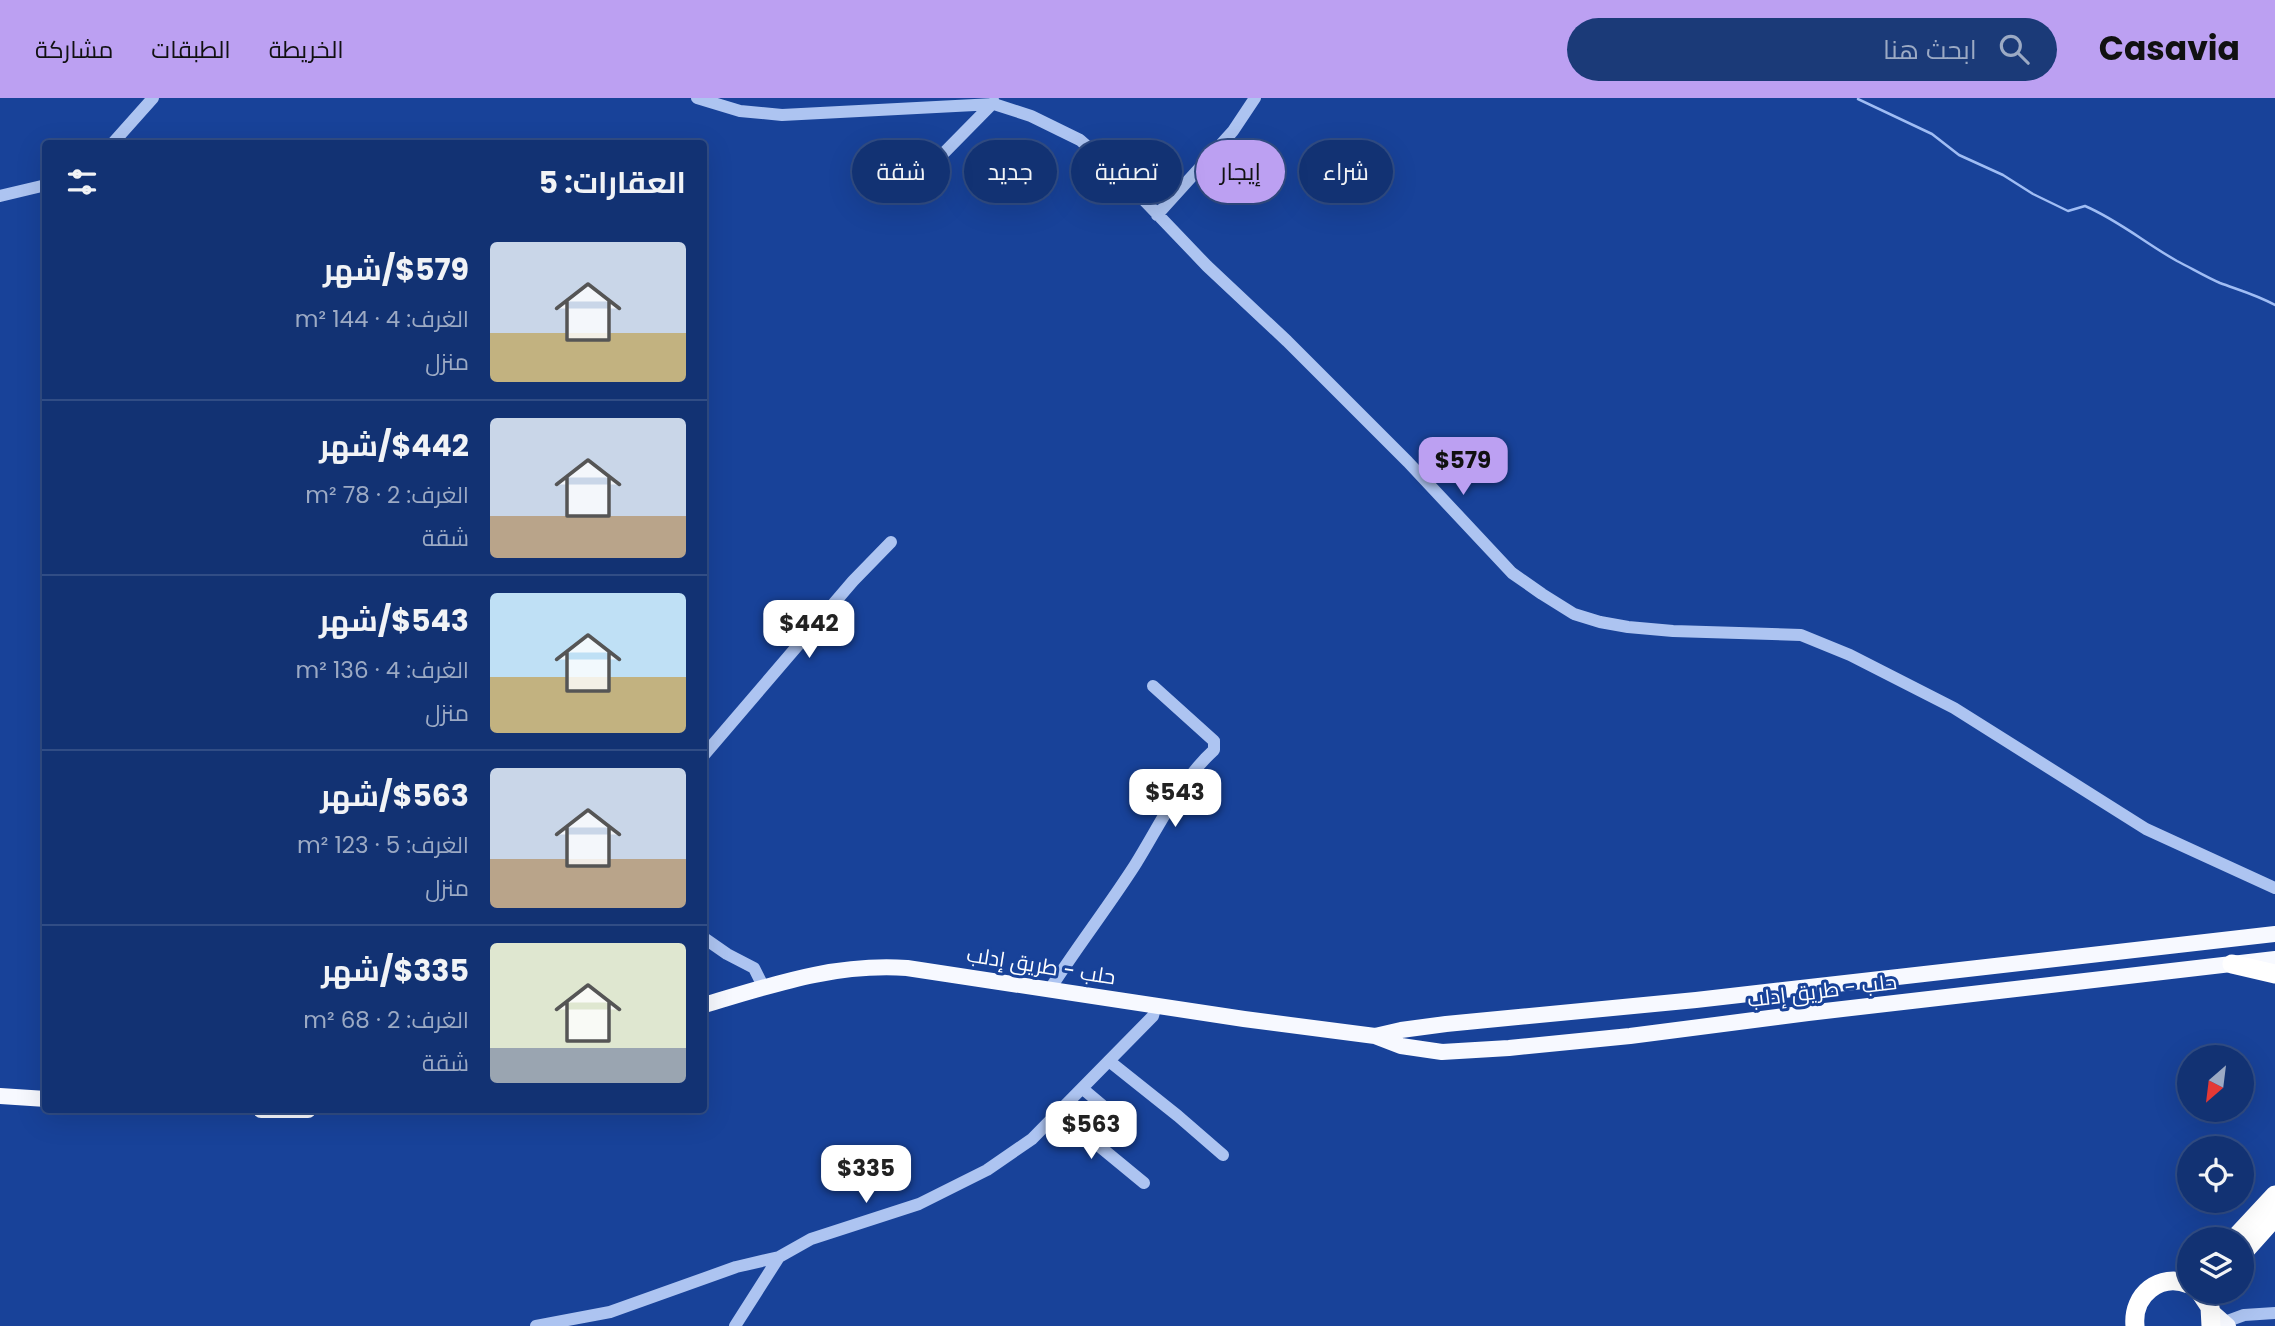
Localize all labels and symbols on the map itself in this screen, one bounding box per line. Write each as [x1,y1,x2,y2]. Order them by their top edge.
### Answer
pin: $579 [1422,438,1504,497]
pin: $442 [768,601,850,660]
pin: $543 [1134,770,1216,829]
street label: حلب - طريق إدلب [965,939,1118,992]
street label: حلب - طريق إدلب [1746,967,1898,1014]
north arrow [2177,1045,2254,1122]
pin: $563 [1050,1102,1132,1161]
pin: $335 [825,1146,907,1205]

